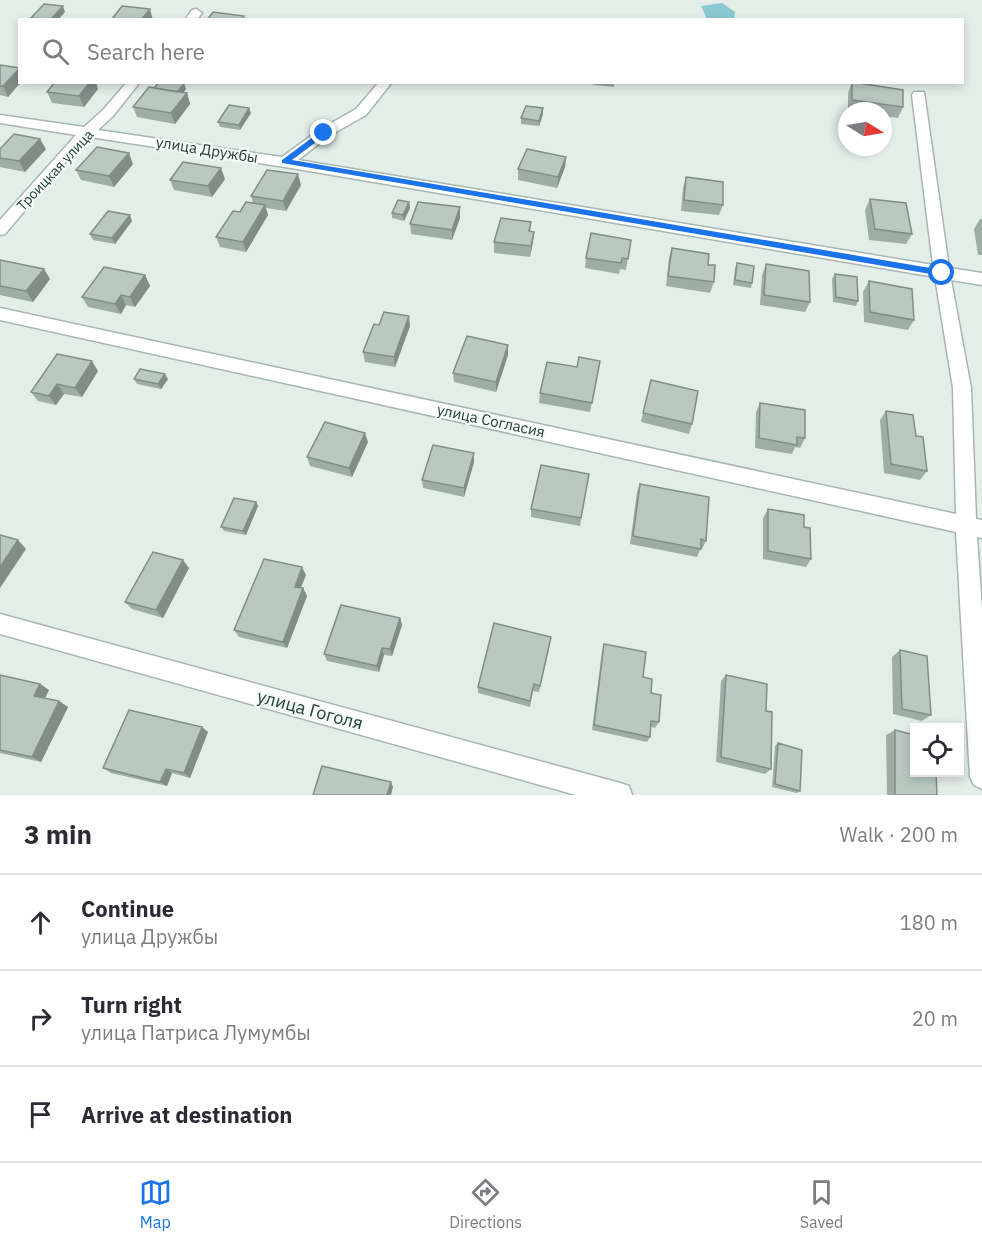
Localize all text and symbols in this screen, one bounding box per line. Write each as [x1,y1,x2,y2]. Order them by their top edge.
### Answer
search box [18,18,964,84]
icon: search [39,35,72,68]
text: Search here [87,37,205,66]
north arrow [838,102,892,156]
route end [310,119,336,145]
street label: Троицкая улица [13,125,98,214]
street label: улица Дружбы [155,132,259,167]
route start [928,259,954,285]
street label: улица Согласия [435,400,547,441]
street label: улица Гоголя [255,684,366,735]
map controls [910,723,964,777]
button: locate [910,723,964,777]
text: 3 min [24,817,92,851]
text: Walk · 200 m [840,821,958,848]
text: Continue [81,894,174,923]
icon: ahead [24,906,57,939]
text: 180 m [900,909,958,936]
text: улица Дружбы [81,923,218,950]
text: Turn right [81,990,182,1019]
icon: right [24,1002,57,1035]
text: 20 m [912,1005,958,1032]
text: улица Патриса Лумумбы [81,1019,311,1046]
icon: arrive [24,1098,57,1131]
text: Arrive at destination [81,1100,292,1129]
tab: Map [139,1176,172,1232]
tab: Directions [449,1176,522,1232]
tab: Saved [800,1176,843,1232]

